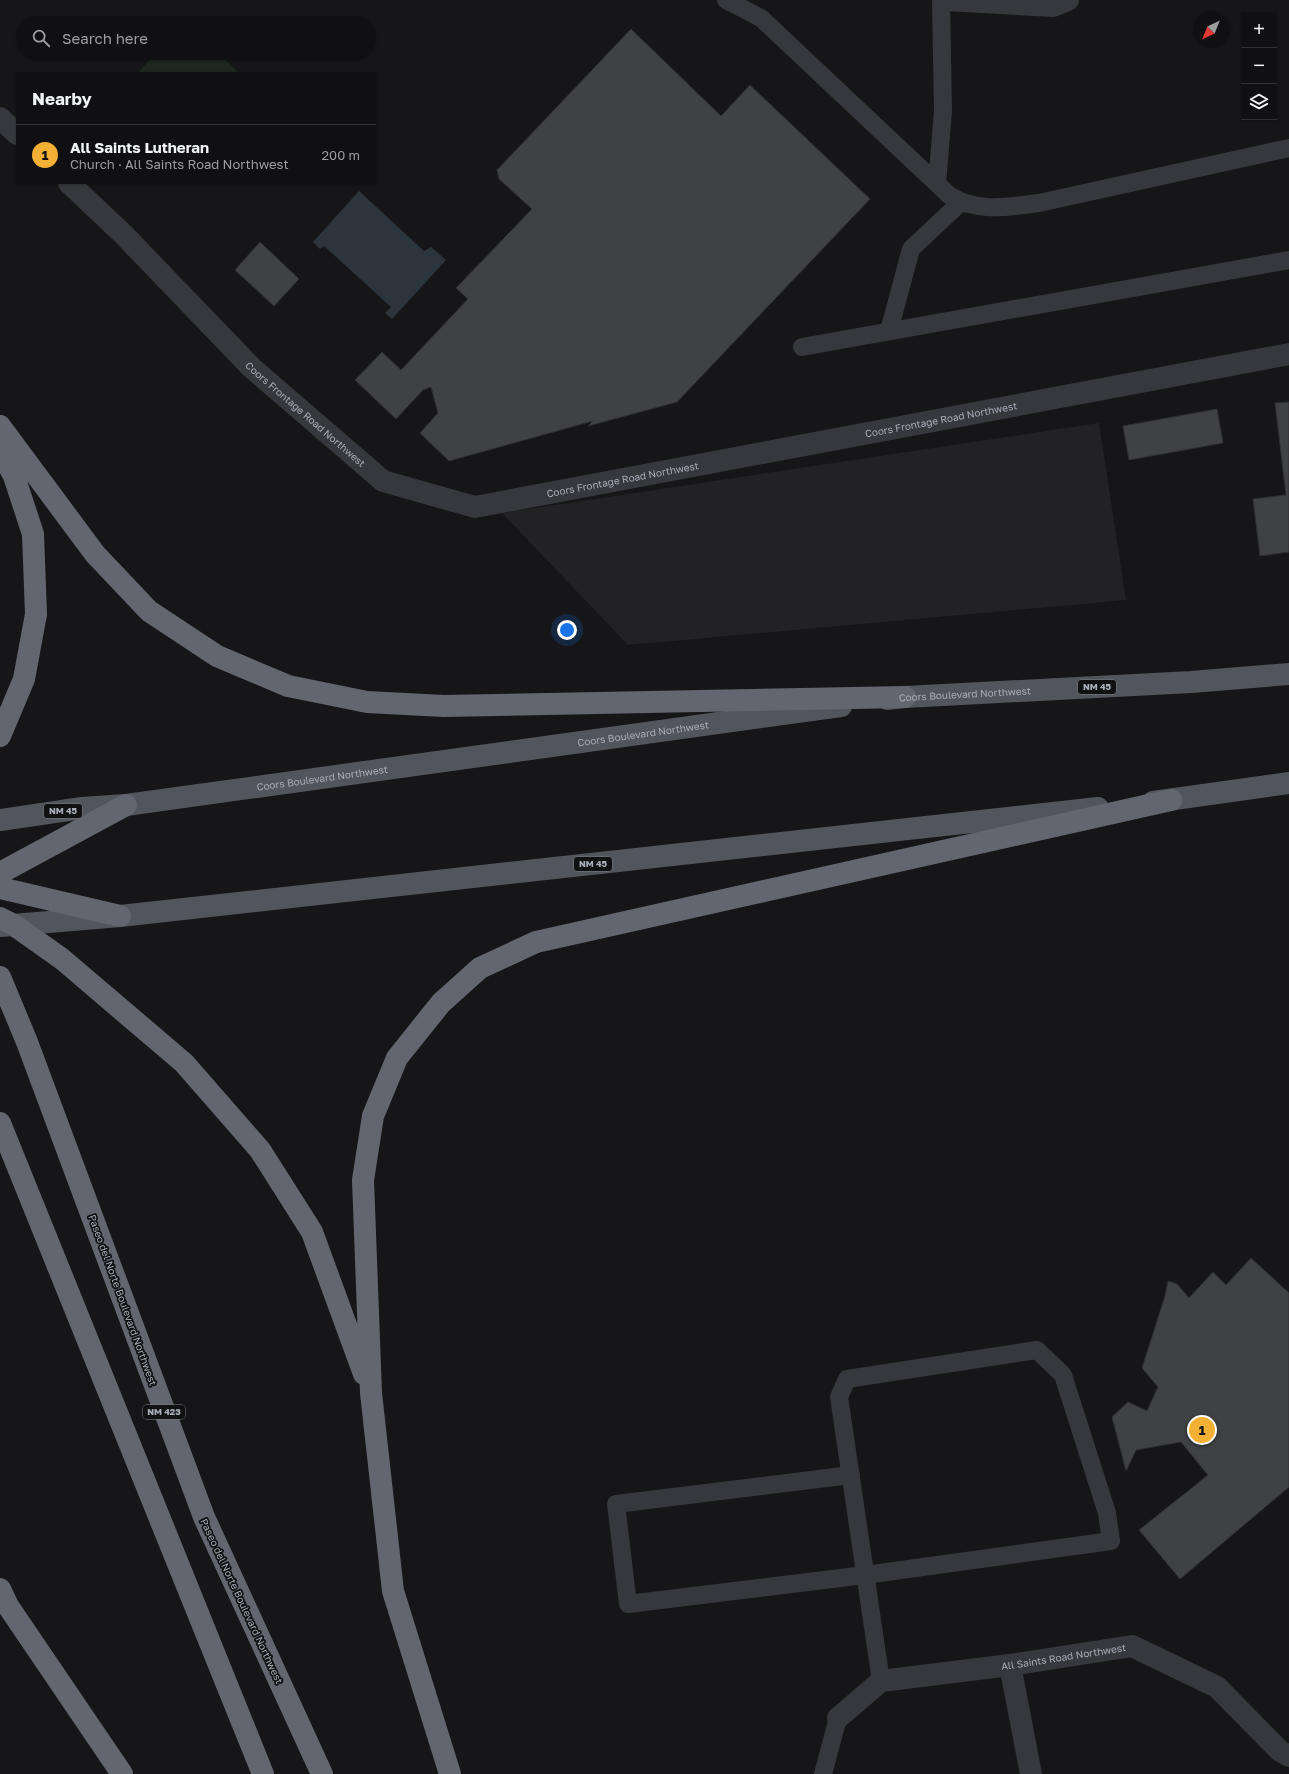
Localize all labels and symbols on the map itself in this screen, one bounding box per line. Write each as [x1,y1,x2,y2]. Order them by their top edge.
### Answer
north arrow [1193,12,1229,48]
street label: Coors Frontage Road Northwest [243,359,368,469]
street label: Coors Frontage Road Northwest [864,399,1018,440]
street label: Coors Frontage Road Northwest [546,459,700,499]
your location [557,620,577,640]
road number: NM 45 [1078,680,1116,694]
street label: Coors Boulevard Northwest [898,684,1031,704]
street label: Coors Boulevard Northwest [577,718,709,748]
street label: Coors Boulevard Northwest [256,763,389,793]
road number: NM 45 [44,804,82,818]
road number: NM 45 [574,857,612,871]
street label: Paseo del Norte Boulevard Northwest [86,1213,160,1387]
road number: NM 423 [143,1405,185,1419]
pin: 1 [1189,1415,1215,1445]
street label: Paseo del Norte Boulevard Northwest [198,1516,286,1686]
street label: All Saints Road Northwest [1001,1641,1127,1672]

